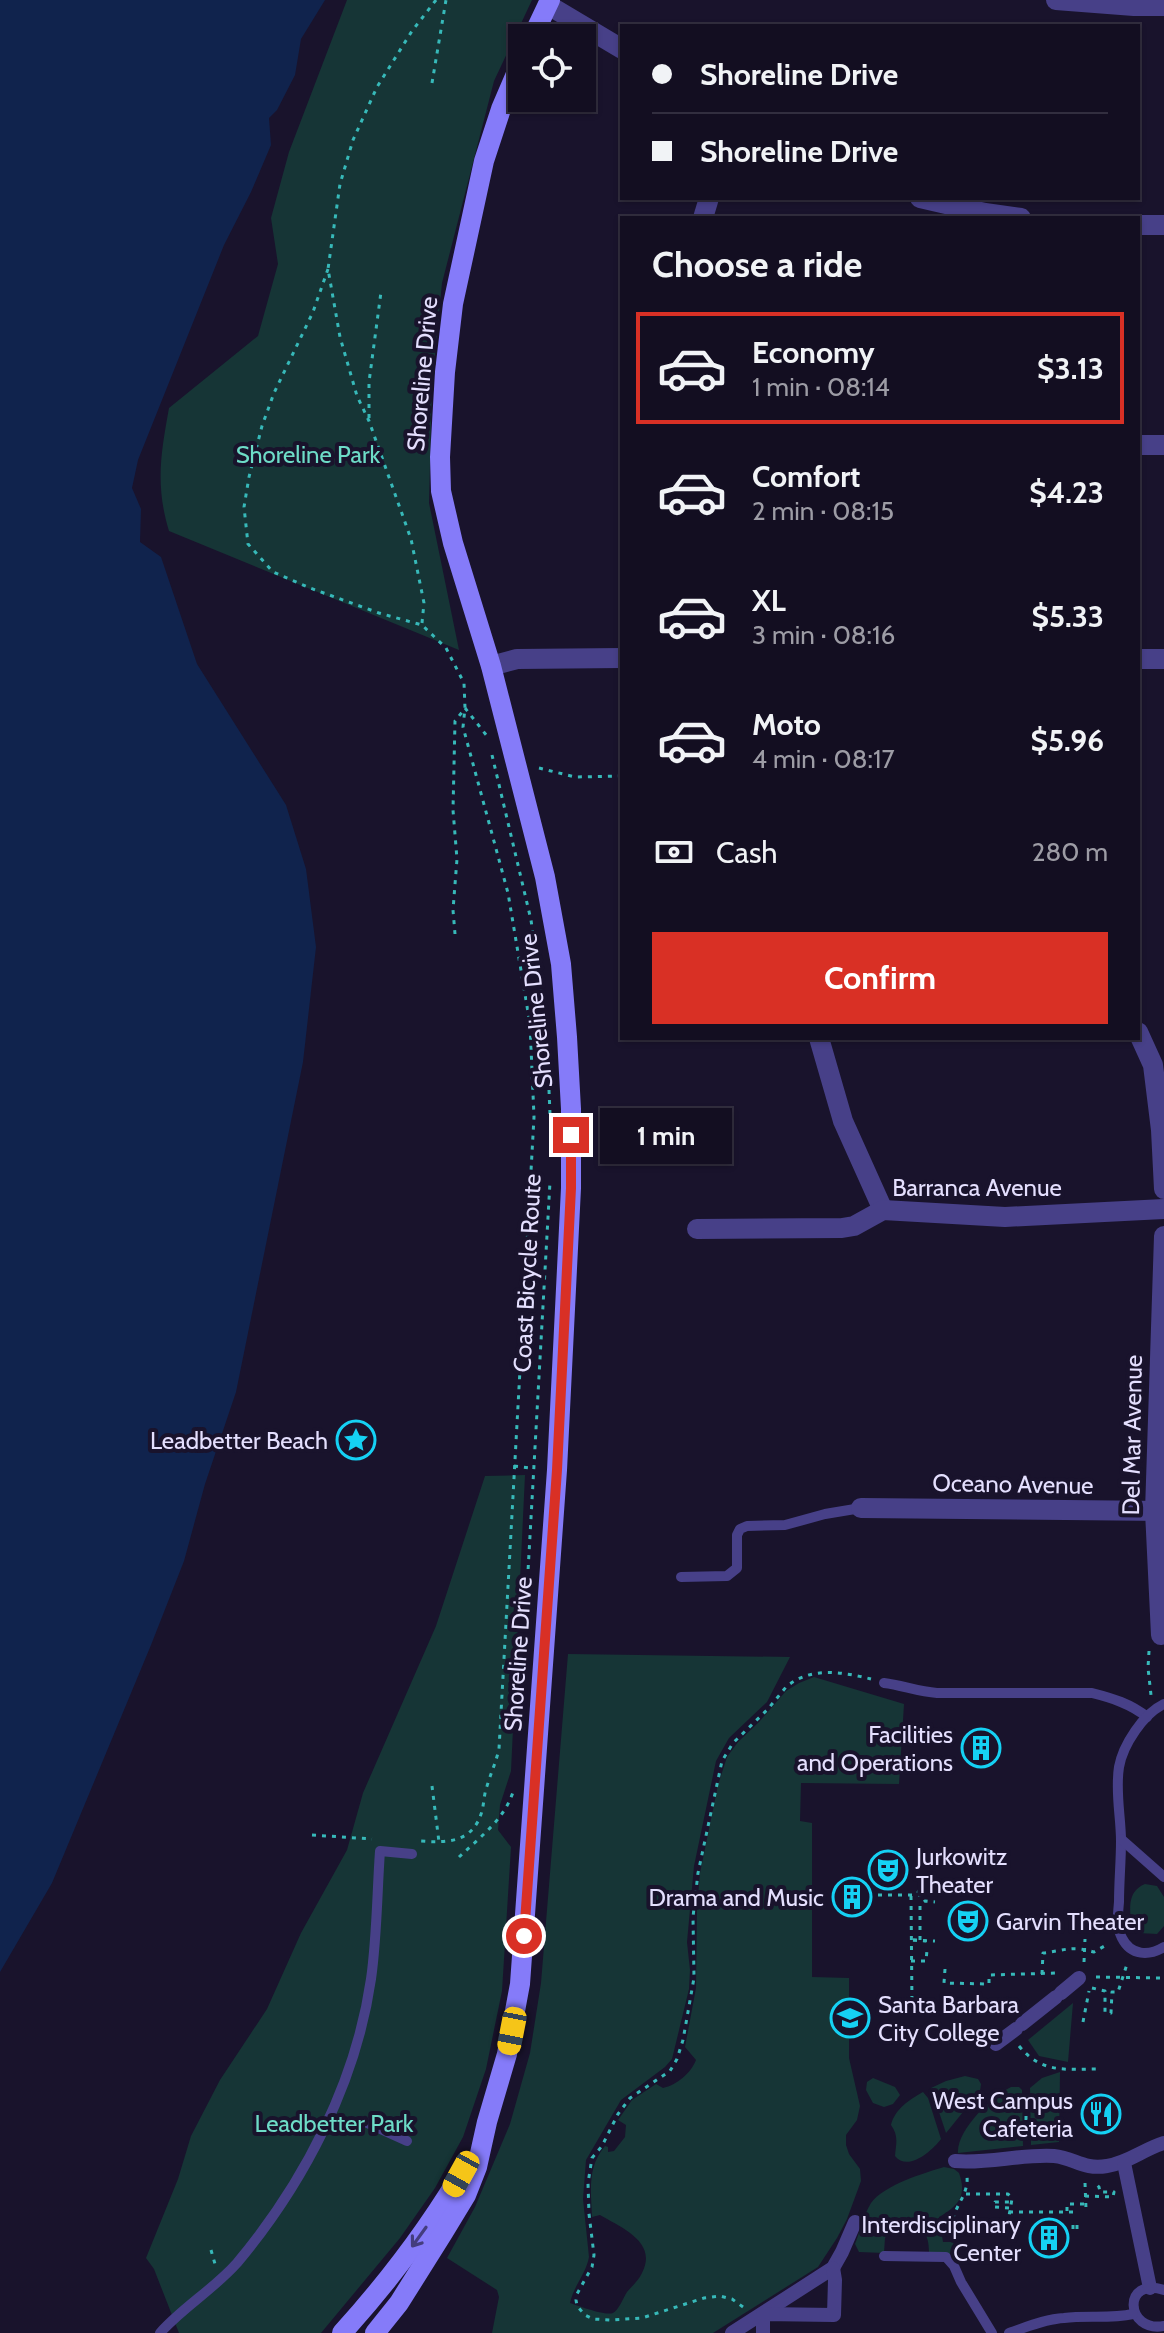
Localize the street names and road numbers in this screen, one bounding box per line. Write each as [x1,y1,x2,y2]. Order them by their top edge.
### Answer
street label: Shoreline Drive [401,295,443,453]
street label: Shoreline Drive [513,932,559,1090]
street label: Coast Bicycle Route [507,1173,547,1373]
street label: Barranca Avenue [892,1173,1062,1202]
street label: Del Mar Avenue [1116,1354,1148,1516]
street label: Oceano Avenue [932,1468,1094,1500]
street label: Shoreline Drive [498,1576,538,1732]

